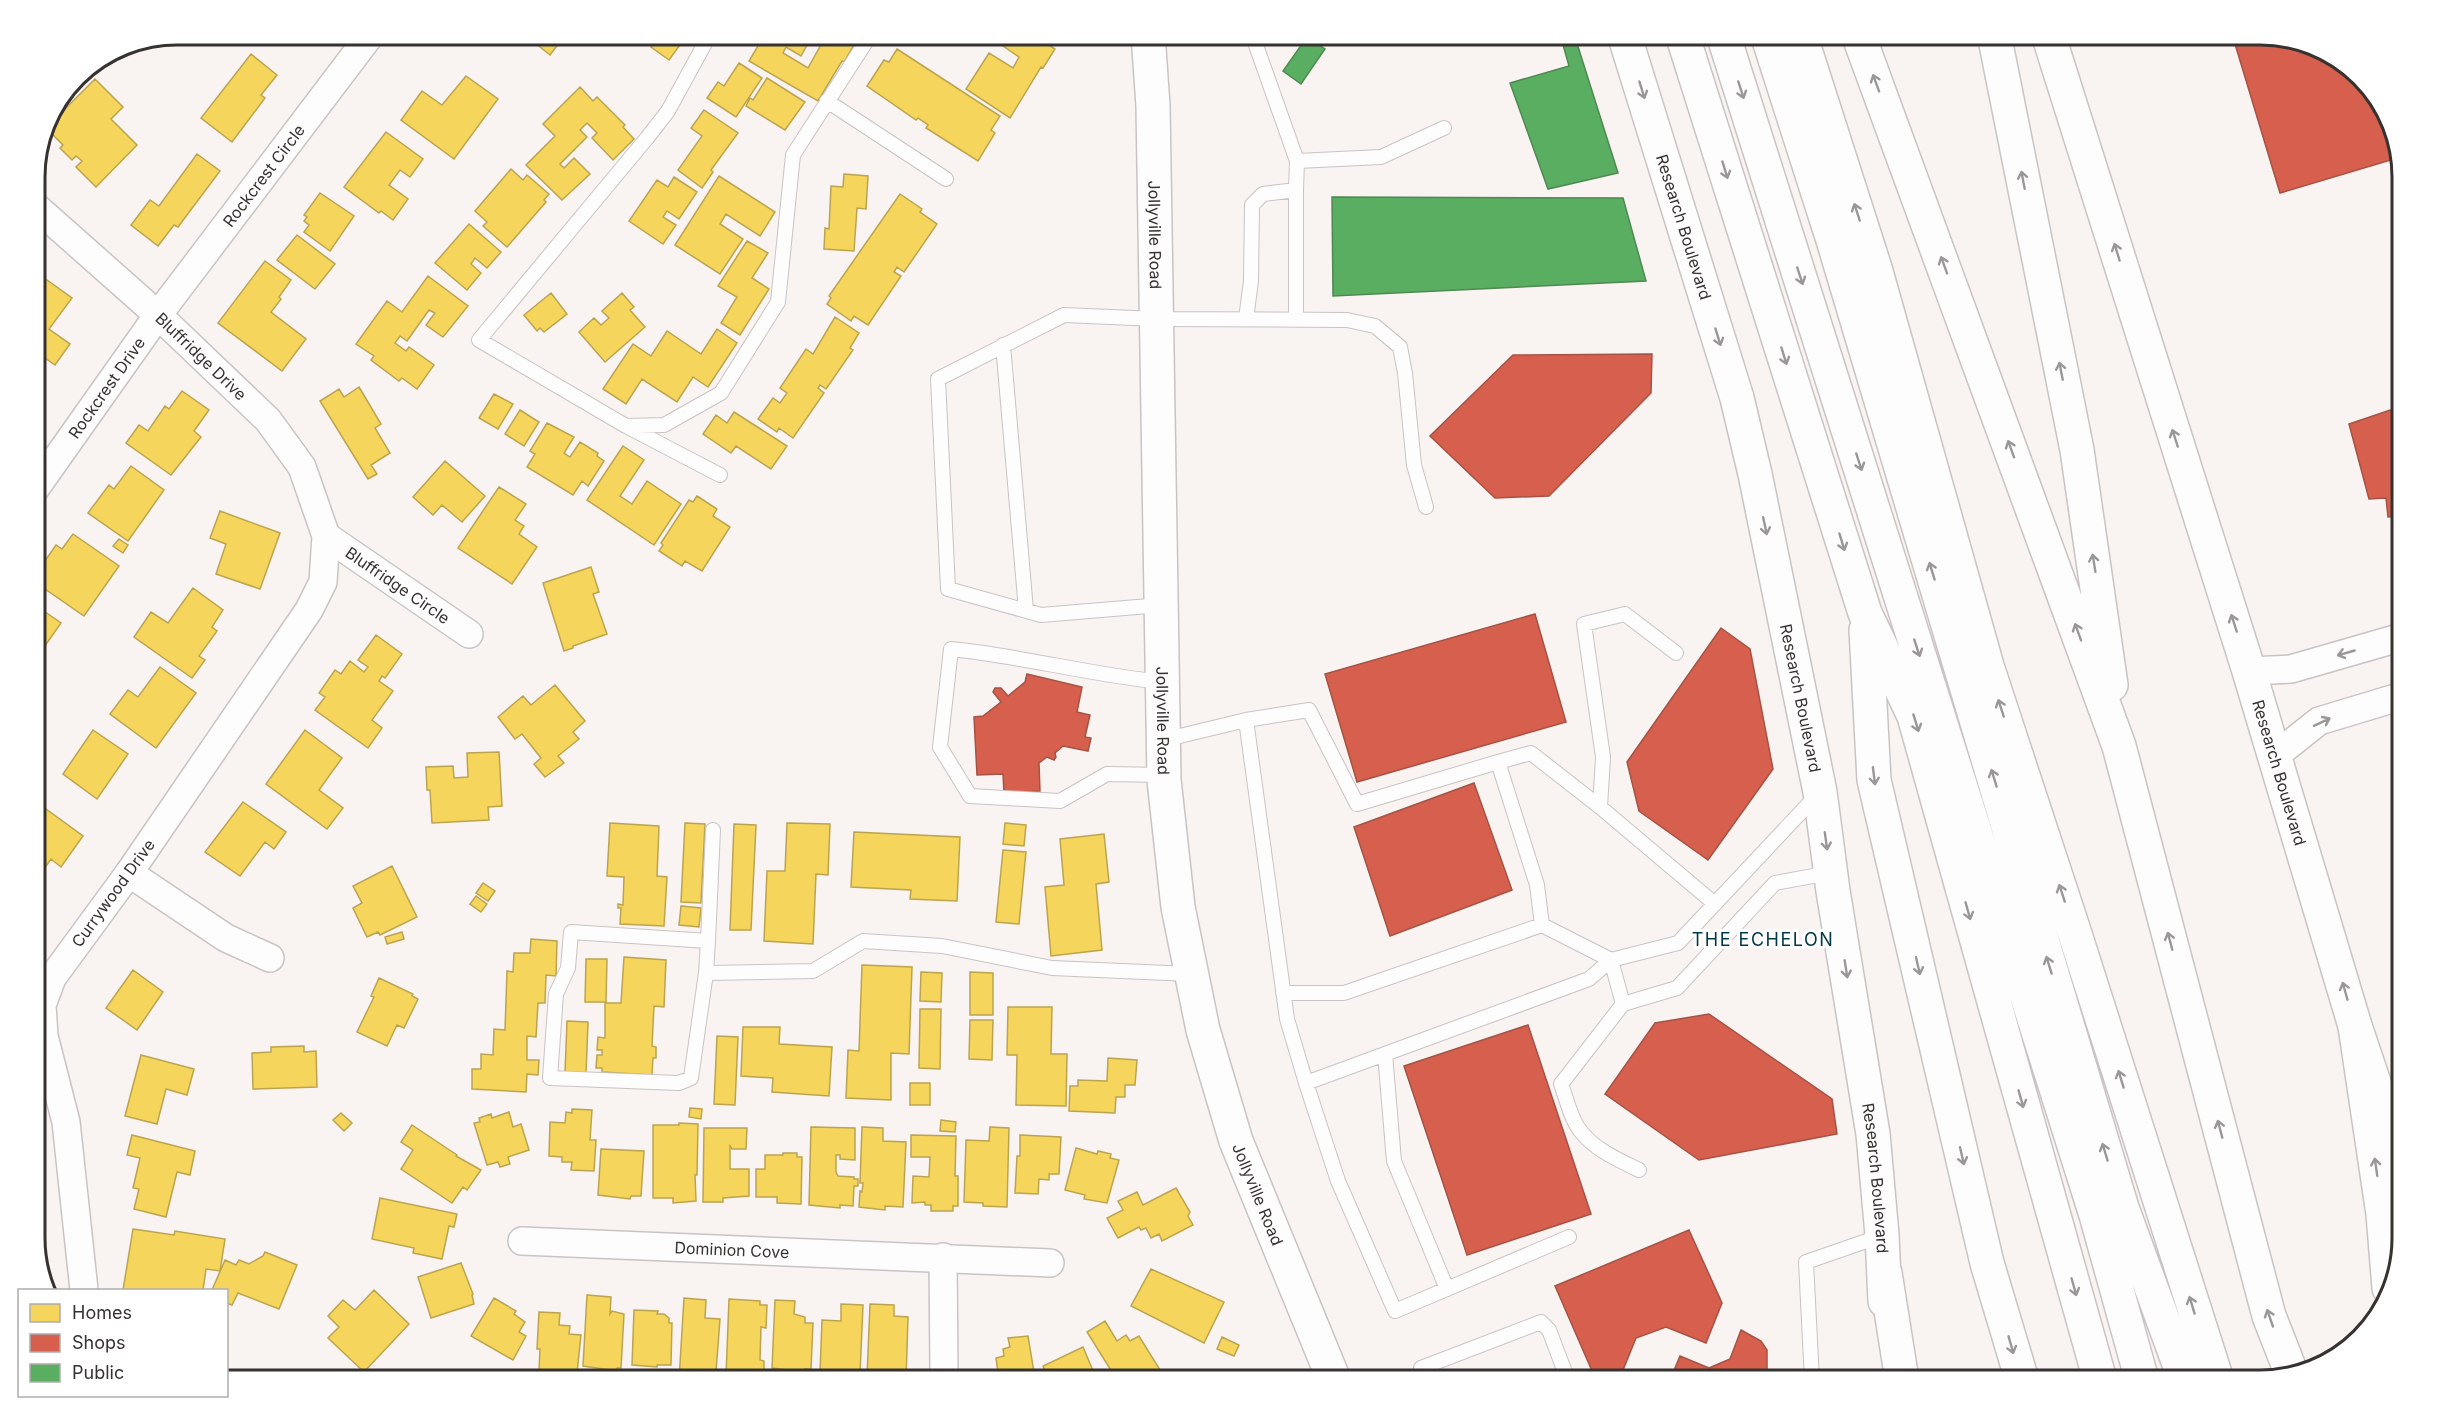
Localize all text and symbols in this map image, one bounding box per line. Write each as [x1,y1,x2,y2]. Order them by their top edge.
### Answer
one-way arrow [1870,74,1881,92]
one-way arrow [1637,80,1648,99]
one-way arrow [1736,80,1747,99]
street label: Rockcrest Circle [218,120,309,231]
street label: Research Boulevard [1652,152,1716,302]
one-way arrow [1720,160,1731,179]
one-way arrow [2017,170,2028,190]
street label: Jollyville Road [1144,180,1166,289]
one-way arrow [1851,203,1862,222]
one-way arrow [2110,243,2121,262]
one-way arrow [1937,257,1948,275]
one-way arrow [1795,266,1806,285]
street label: Bluffridge Drive [151,308,251,404]
one-way arrow [1713,327,1724,346]
street label: Rockcrest Drive [64,333,149,442]
one-way arrow [1779,346,1790,365]
one-way arrow [2055,362,2066,381]
one-way arrow [2169,428,2180,447]
one-way arrow [2004,440,2015,458]
one-way arrow [1854,452,1865,471]
one-way arrow [1760,515,1771,535]
one-way arrow [1838,532,1849,551]
street label: Bluffridge Circle [342,542,454,628]
one-way arrow [2089,554,2100,573]
one-way arrow [1926,562,1937,581]
one-way arrow [2228,614,2239,633]
street label: Research Boulevard [1776,622,1826,774]
one-way arrow [2071,623,2082,642]
one-way arrow [1912,638,1923,657]
one-way arrow [2337,648,2356,659]
street label: Jollyville Road [1152,666,1174,775]
street label: Research Boulevard [2248,697,2311,848]
one-way arrow [1994,699,2005,718]
one-way arrow [1911,714,1922,733]
one-way arrow [2313,715,2331,727]
one-way arrow [1869,766,1880,786]
one-way arrow [1988,769,1999,788]
one-way arrow [1821,830,1832,850]
street label: Currywood Drive [67,835,159,951]
one-way arrow [2055,884,2066,903]
one-way arrow [1963,901,1975,920]
district label: THE ECHELON [1692,929,1834,950]
one-way arrow [2164,931,2176,950]
one-way arrow [2043,956,2054,975]
one-way arrow [1912,957,1924,976]
one-way arrow [1840,959,1851,979]
one-way arrow [2339,982,2350,1001]
one-way arrow [2115,1070,2126,1089]
one-way arrow [2016,1089,2027,1108]
street label: Research Boulevard [1858,1101,1893,1254]
one-way arrow [2213,1120,2225,1139]
street label: Jollyville Road [1228,1140,1288,1248]
one-way arrow [2099,1143,2110,1162]
one-way arrow [1957,1146,1968,1166]
one-way arrow [2370,1158,2381,1178]
street label: Dominion Cove [674,1237,790,1262]
one-way arrow [2068,1277,2080,1296]
legend [18,1289,228,1397]
one-way arrow [2186,1296,2197,1315]
text: Homes [72,1302,132,1323]
one-way arrow [2263,1309,2274,1327]
text: Shops [72,1332,126,1353]
one-way arrow [2006,1335,2017,1354]
text: Public [72,1362,124,1383]

